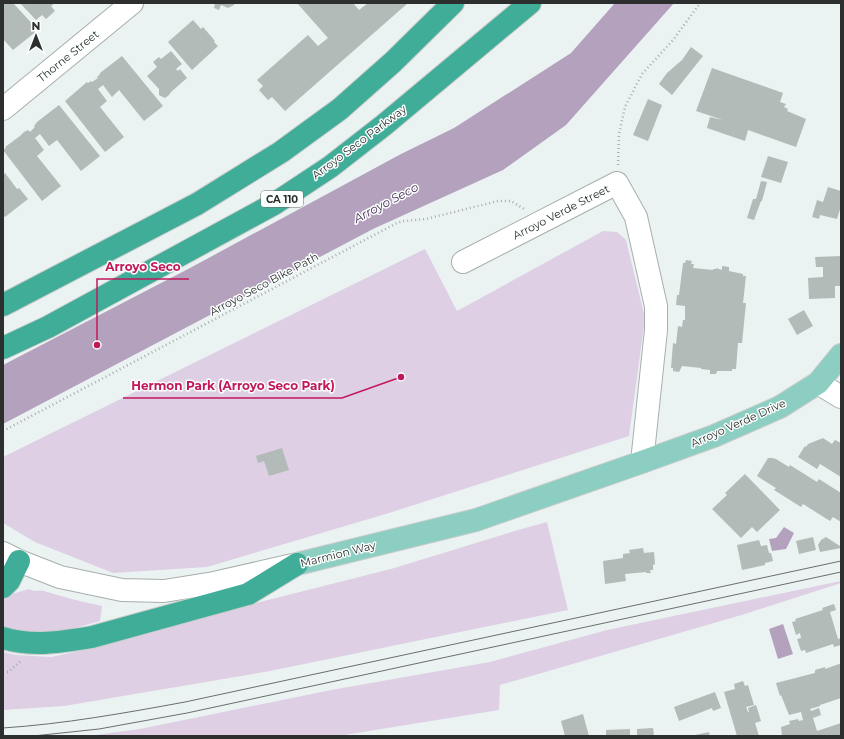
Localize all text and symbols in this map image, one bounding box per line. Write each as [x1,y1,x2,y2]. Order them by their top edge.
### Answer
north arrow [16,16,56,56]
text: N [32,19,40,33]
street label: Thorne Street [34,27,102,85]
street label: Arroyo Seco Parkway [309,102,409,182]
water label: Arroyo Seco [350,179,421,226]
street label: Arroyo Verde Street [510,181,612,243]
road number: CA 110 [261,191,303,207]
street label: Arroyo Seco Bike Path [207,249,321,319]
callout: Arroyo Seco [97,255,189,279]
text: Arroyo Seco [104,259,181,274]
callout: Hermon Park (Arroyo Seco Park) [123,374,342,398]
text: Hermon Park (Arroyo Seco Park) [131,378,335,393]
street label: Arroyo Verde Drive [688,396,788,450]
street label: Marmion Way [299,538,377,570]

